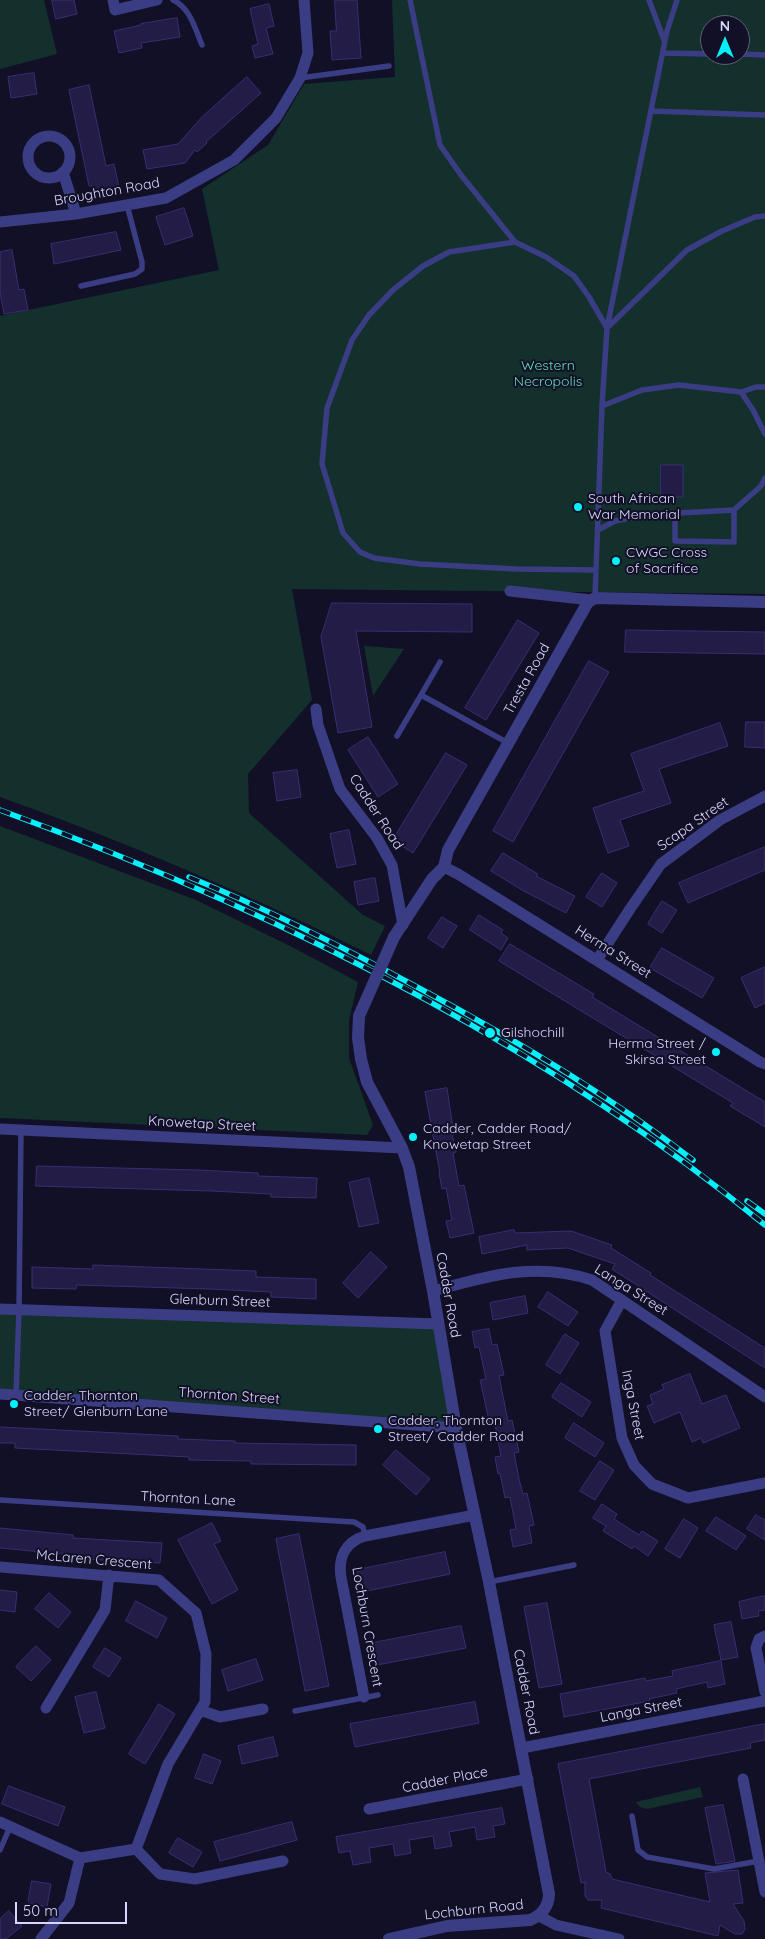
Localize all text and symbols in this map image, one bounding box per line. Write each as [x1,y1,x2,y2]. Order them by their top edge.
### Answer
north arrow [700,15,750,65]
text: N [720,17,730,35]
street label: Broughton Road [53,174,161,210]
park label: Western Necropolis [514,358,582,391]
place label: South African War Memorial [588,491,680,524]
marker: South African War Memorial [572,501,584,513]
place label: CWGC Cross of Sacrifice [626,545,707,578]
marker: CWGC Cross of Sacrifice [610,555,622,567]
street label: Tresta Road [501,640,553,718]
street label: Cadder Road [345,771,407,853]
street label: Scapa Street [654,793,732,855]
street label: Herma Street [572,922,654,982]
place label: Gilshochill [501,1025,565,1041]
marker: Gilshochill [483,1026,497,1040]
place label: Herma Street / Skirsa Street [608,1036,706,1068]
marker: Herma Street / Skirsa Street [710,1046,722,1058]
street label: Knowetap Street [148,1113,256,1135]
place label: Cadder, Cadder Road/ Knowetap Street [423,1121,571,1154]
marker: Cadder, Cadder Road/ Knowetap Street [407,1131,419,1143]
street label: Cadder Road [432,1251,464,1339]
street label: Langa Street [591,1261,671,1319]
street label: Glenburn Street [169,1291,271,1311]
street label: Inga Street [618,1369,648,1441]
street label: Thornton Street [178,1384,280,1408]
place label: Cadder, Thornton Street/ Glenburn Lane [24,1388,168,1420]
marker: Cadder, Thornton Street/ Glenburn Lane [8,1398,20,1410]
place label: Cadder, Thornton Street/ Cadder Road [388,1413,524,1445]
marker: Cadder, Thornton Street/ Cadder Road [372,1423,384,1435]
street label: Thornton Lane [140,1488,236,1510]
street label: McLaren Crescent [35,1547,153,1573]
street label: Lochburn Crescent [348,1566,386,1688]
street label: Cadder Road [510,1648,542,1736]
street label: Langa Street [599,1694,683,1726]
street label: Cadder Place [401,1763,489,1797]
scale bar [18,1892,130,1924]
street label: Lochburn Road [424,1896,524,1924]
text: 50 m [23,1901,58,1920]

